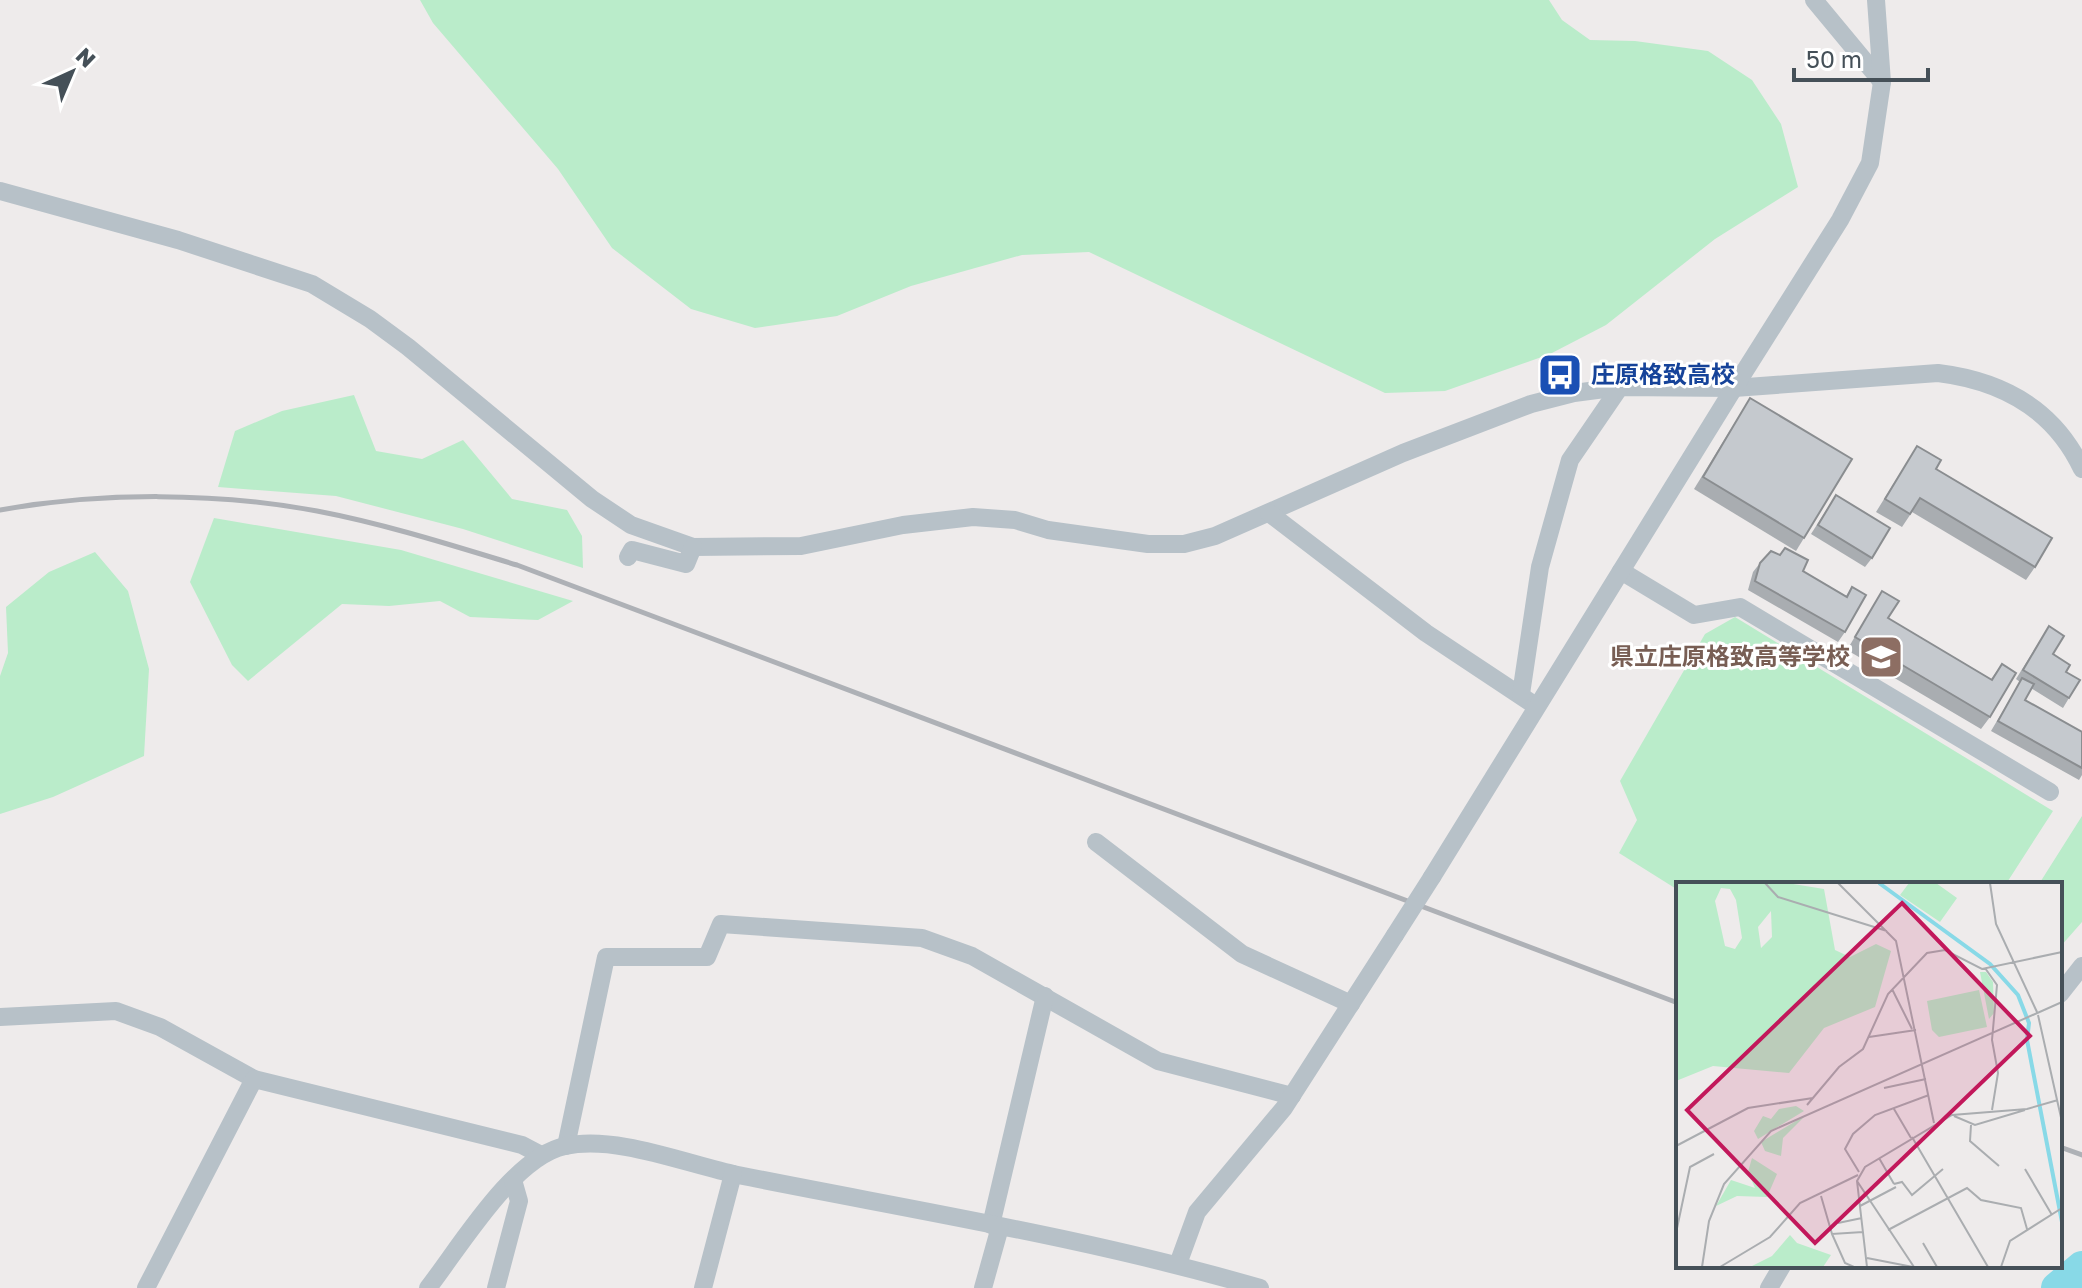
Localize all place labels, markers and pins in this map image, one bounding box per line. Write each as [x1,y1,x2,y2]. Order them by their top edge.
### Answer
bus stop icon: 庄原格致高校 [1536,351,1584,399]
place label: 庄原格致高校 [1591,359,1735,388]
school or university icon: 県立庄原格致高等学校 [1857,633,1905,681]
place label: 県立庄原格致高等学校 [1610,641,1850,670]

